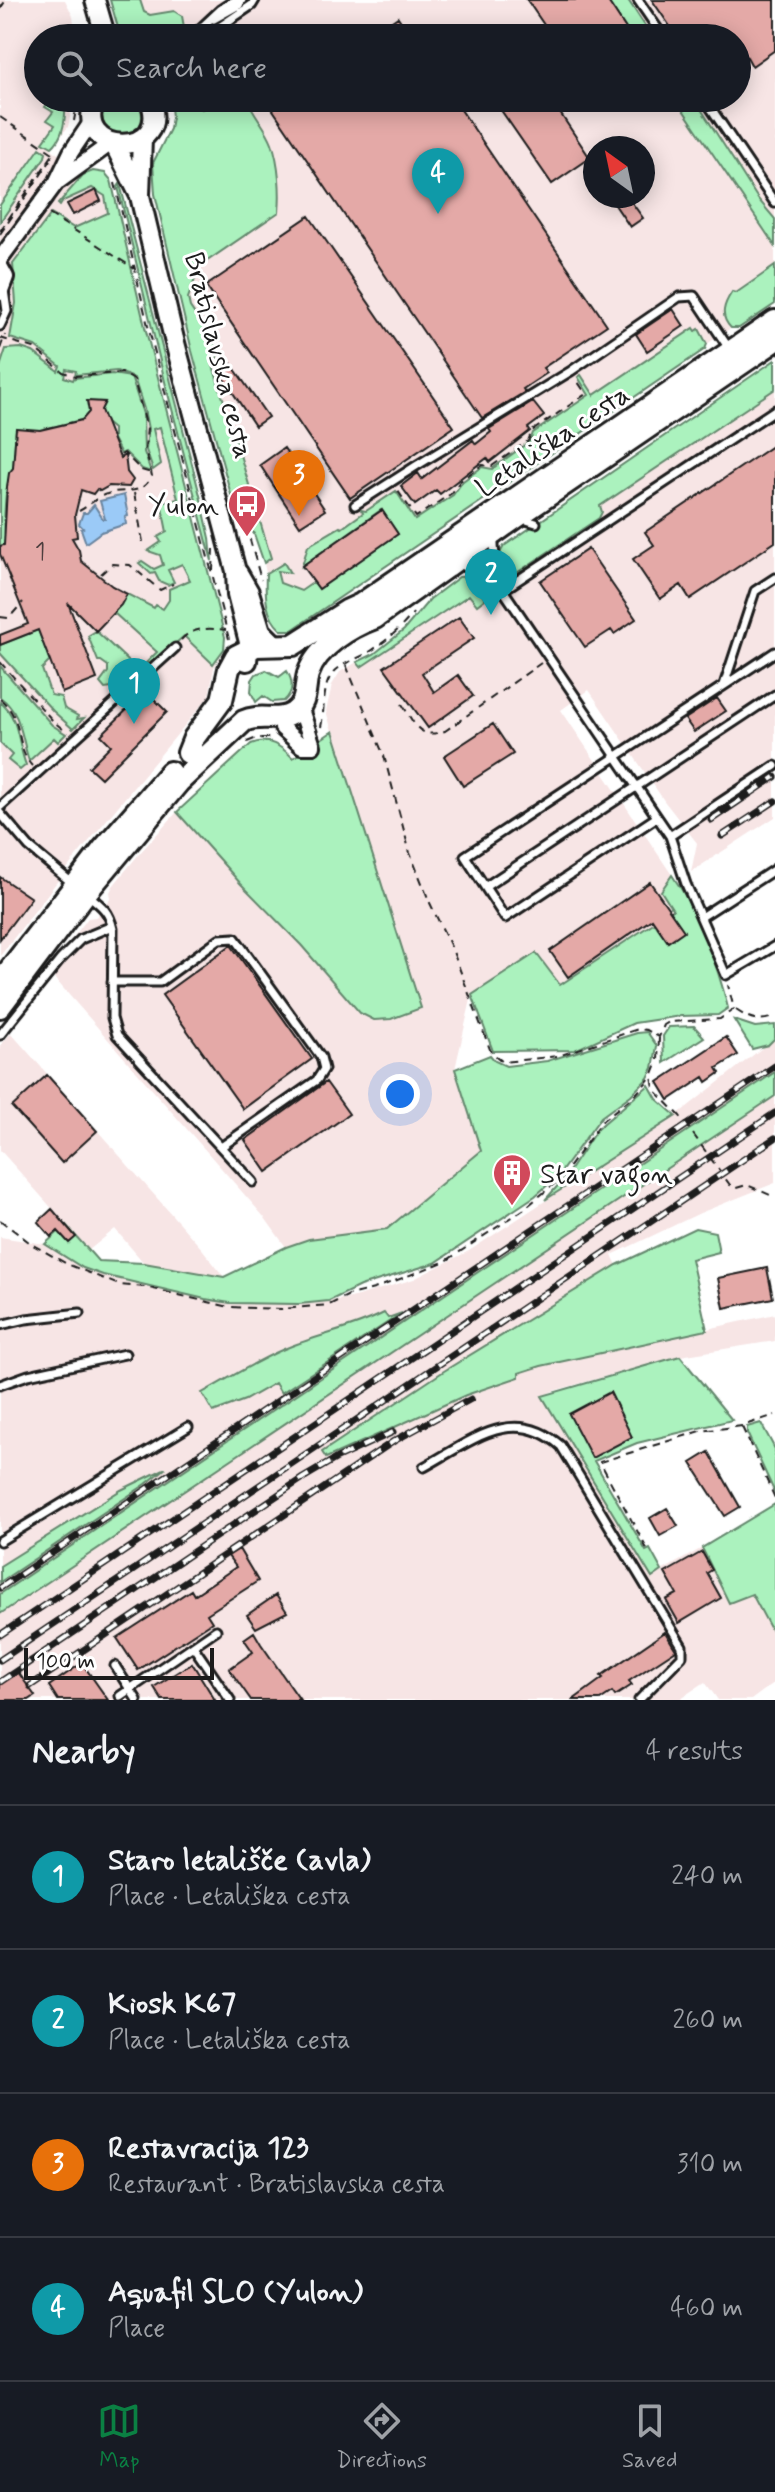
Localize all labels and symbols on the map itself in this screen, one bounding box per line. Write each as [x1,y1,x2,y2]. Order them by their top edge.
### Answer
north arrow [583,136,655,208]
pin: 4 [412,148,464,214]
street label: Bratislavska cesta [174,249,261,463]
street label: Letališka cesta [469,377,638,507]
pin: 3 [273,450,325,516]
bus stop icon: Yulon [226,483,268,538]
place label: Yulon [148,488,219,525]
house number: 1 [35,537,45,568]
pin: 2 [465,549,517,615]
pin: 1 [108,658,160,724]
your location [380,1074,420,1114]
building icon: Star vagon [491,1152,533,1207]
place label: Star vagon [540,1157,673,1197]
scale bar [24,1644,214,1680]

